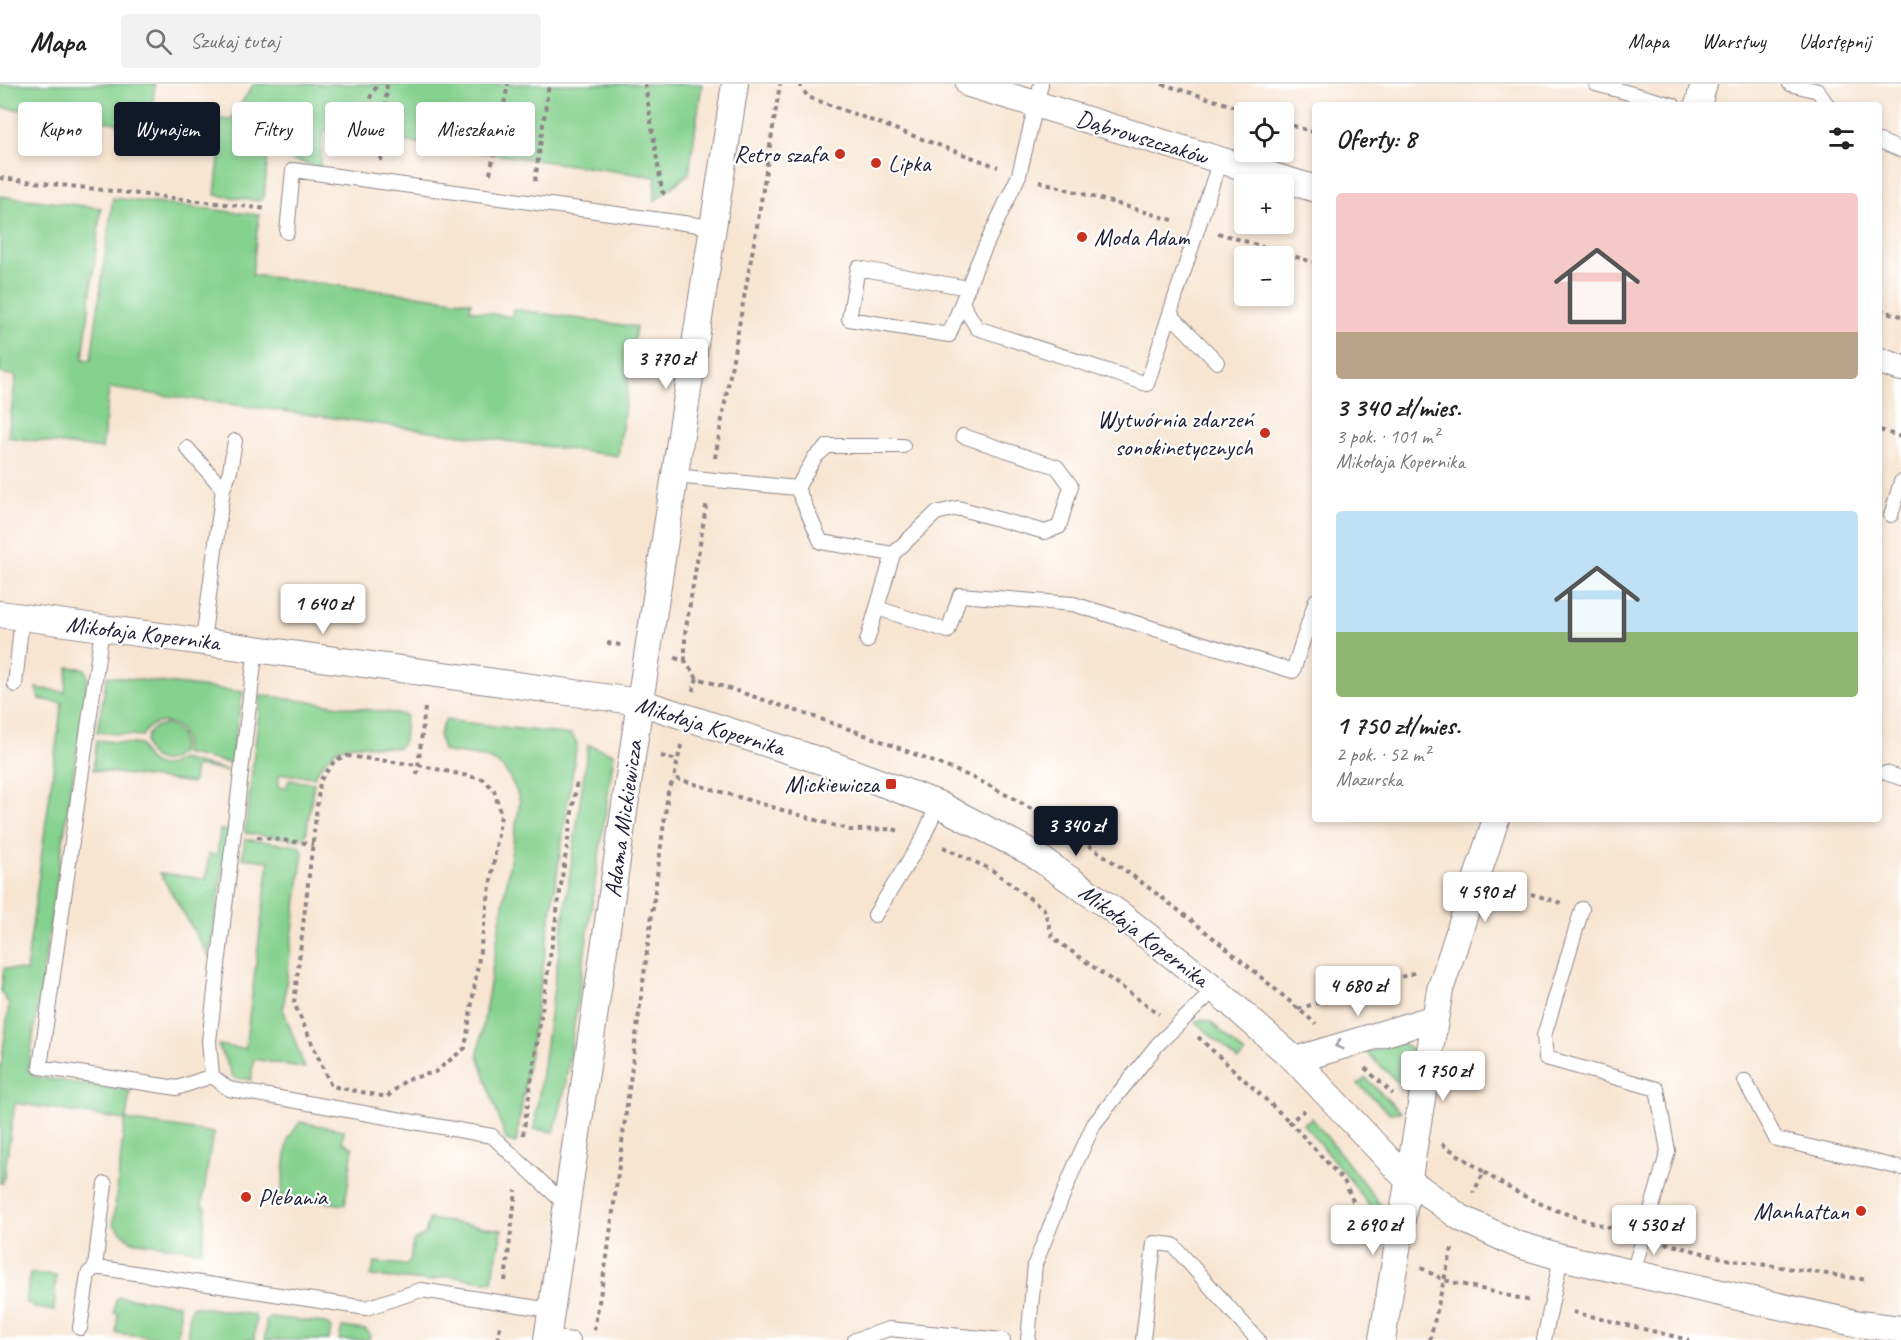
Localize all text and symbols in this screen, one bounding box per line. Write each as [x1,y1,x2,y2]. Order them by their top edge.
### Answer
search box [121,14,541,68]
text: Mapa [30,24,85,59]
icon: search [142,25,175,58]
text: Szukaj tutaj [190,27,280,55]
text: Mapa [1628,28,1669,54]
text: Warstwy [1702,28,1766,54]
text: Udostępnij [1799,28,1871,54]
chip: Kupno [18,102,102,156]
chip: Wynajem [114,102,220,156]
chip: Filtry [232,102,313,156]
chip: Nowe [325,102,404,156]
chip: Mieszkanie [416,102,535,156]
map controls [1234,102,1294,306]
button: locate [1234,102,1294,162]
street label: Dąbrowszczaków [1073,103,1213,172]
text: Oferty: 8 [1336,122,1416,155]
icon: filters [1825,122,1858,155]
place label: Retro szafa [734,139,830,169]
marker: Retro szafa [833,147,847,161]
place label: Lipka [888,148,932,178]
marker: Lipka [869,156,883,170]
button: + [1234,174,1294,234]
place label: Moda Adam [1094,222,1190,252]
marker: Moda Adam [1075,230,1089,244]
icon: home [1543,232,1651,340]
button: − [1234,246,1294,306]
pin: 3 770 zł [604,339,728,390]
text: 3 770 zł [638,346,694,371]
text: 3 340 zł/mies. [1336,391,1461,424]
place label: Wytwórnia zdarzeń sonokinetycznych [1097,404,1255,462]
text: 3 pok. · 101 m² [1336,424,1439,449]
marker: Wytwórnia zdarzeń sonokinetycznych [1258,426,1272,440]
text: Mikołaja Kopernika [1336,449,1465,474]
icon: home [1543,550,1651,658]
pin: 1 640 zł [261,584,385,635]
text: 1 640 zł [295,591,351,616]
street label: Mikołaja Kopernika [65,609,224,658]
street label: Mikołaja Kopernika [632,689,790,764]
text: 1 750 zł/mies. [1336,709,1460,742]
street label: Adama Mickiewicza [597,737,649,899]
text: 2 pok. · 52 m² [1336,742,1430,767]
text: Mazurska [1336,767,1402,792]
place label: Mickiewicza [785,769,880,799]
marker: Mickiewicza [884,777,898,791]
pin: 3 340 zł [1014,806,1138,857]
text: 3 340 zł [1048,813,1104,838]
pin: 4 590 zł [1423,872,1547,923]
street label: Mikołaja Kopernika [1073,877,1216,995]
text: 4 590 zł [1457,879,1513,904]
pin: 4 680 zł [1296,966,1420,1017]
text: 4 680 zł [1330,973,1386,998]
one-way arrow [1334,1038,1345,1050]
pin: 1 750 zł [1381,1051,1505,1102]
text: 1 750 zł [1415,1058,1471,1083]
place label: Plebania [258,1182,329,1212]
marker: Plebania [239,1190,253,1204]
place label: Manhattan [1753,1196,1849,1226]
marker: Manhattan [1854,1204,1868,1218]
pin: 2 690 zł [1311,1205,1435,1256]
pin: 4 530 zł [1592,1205,1716,1256]
text: 2 690 zł [1345,1212,1401,1237]
text: 4 530 zł [1626,1212,1682,1237]

